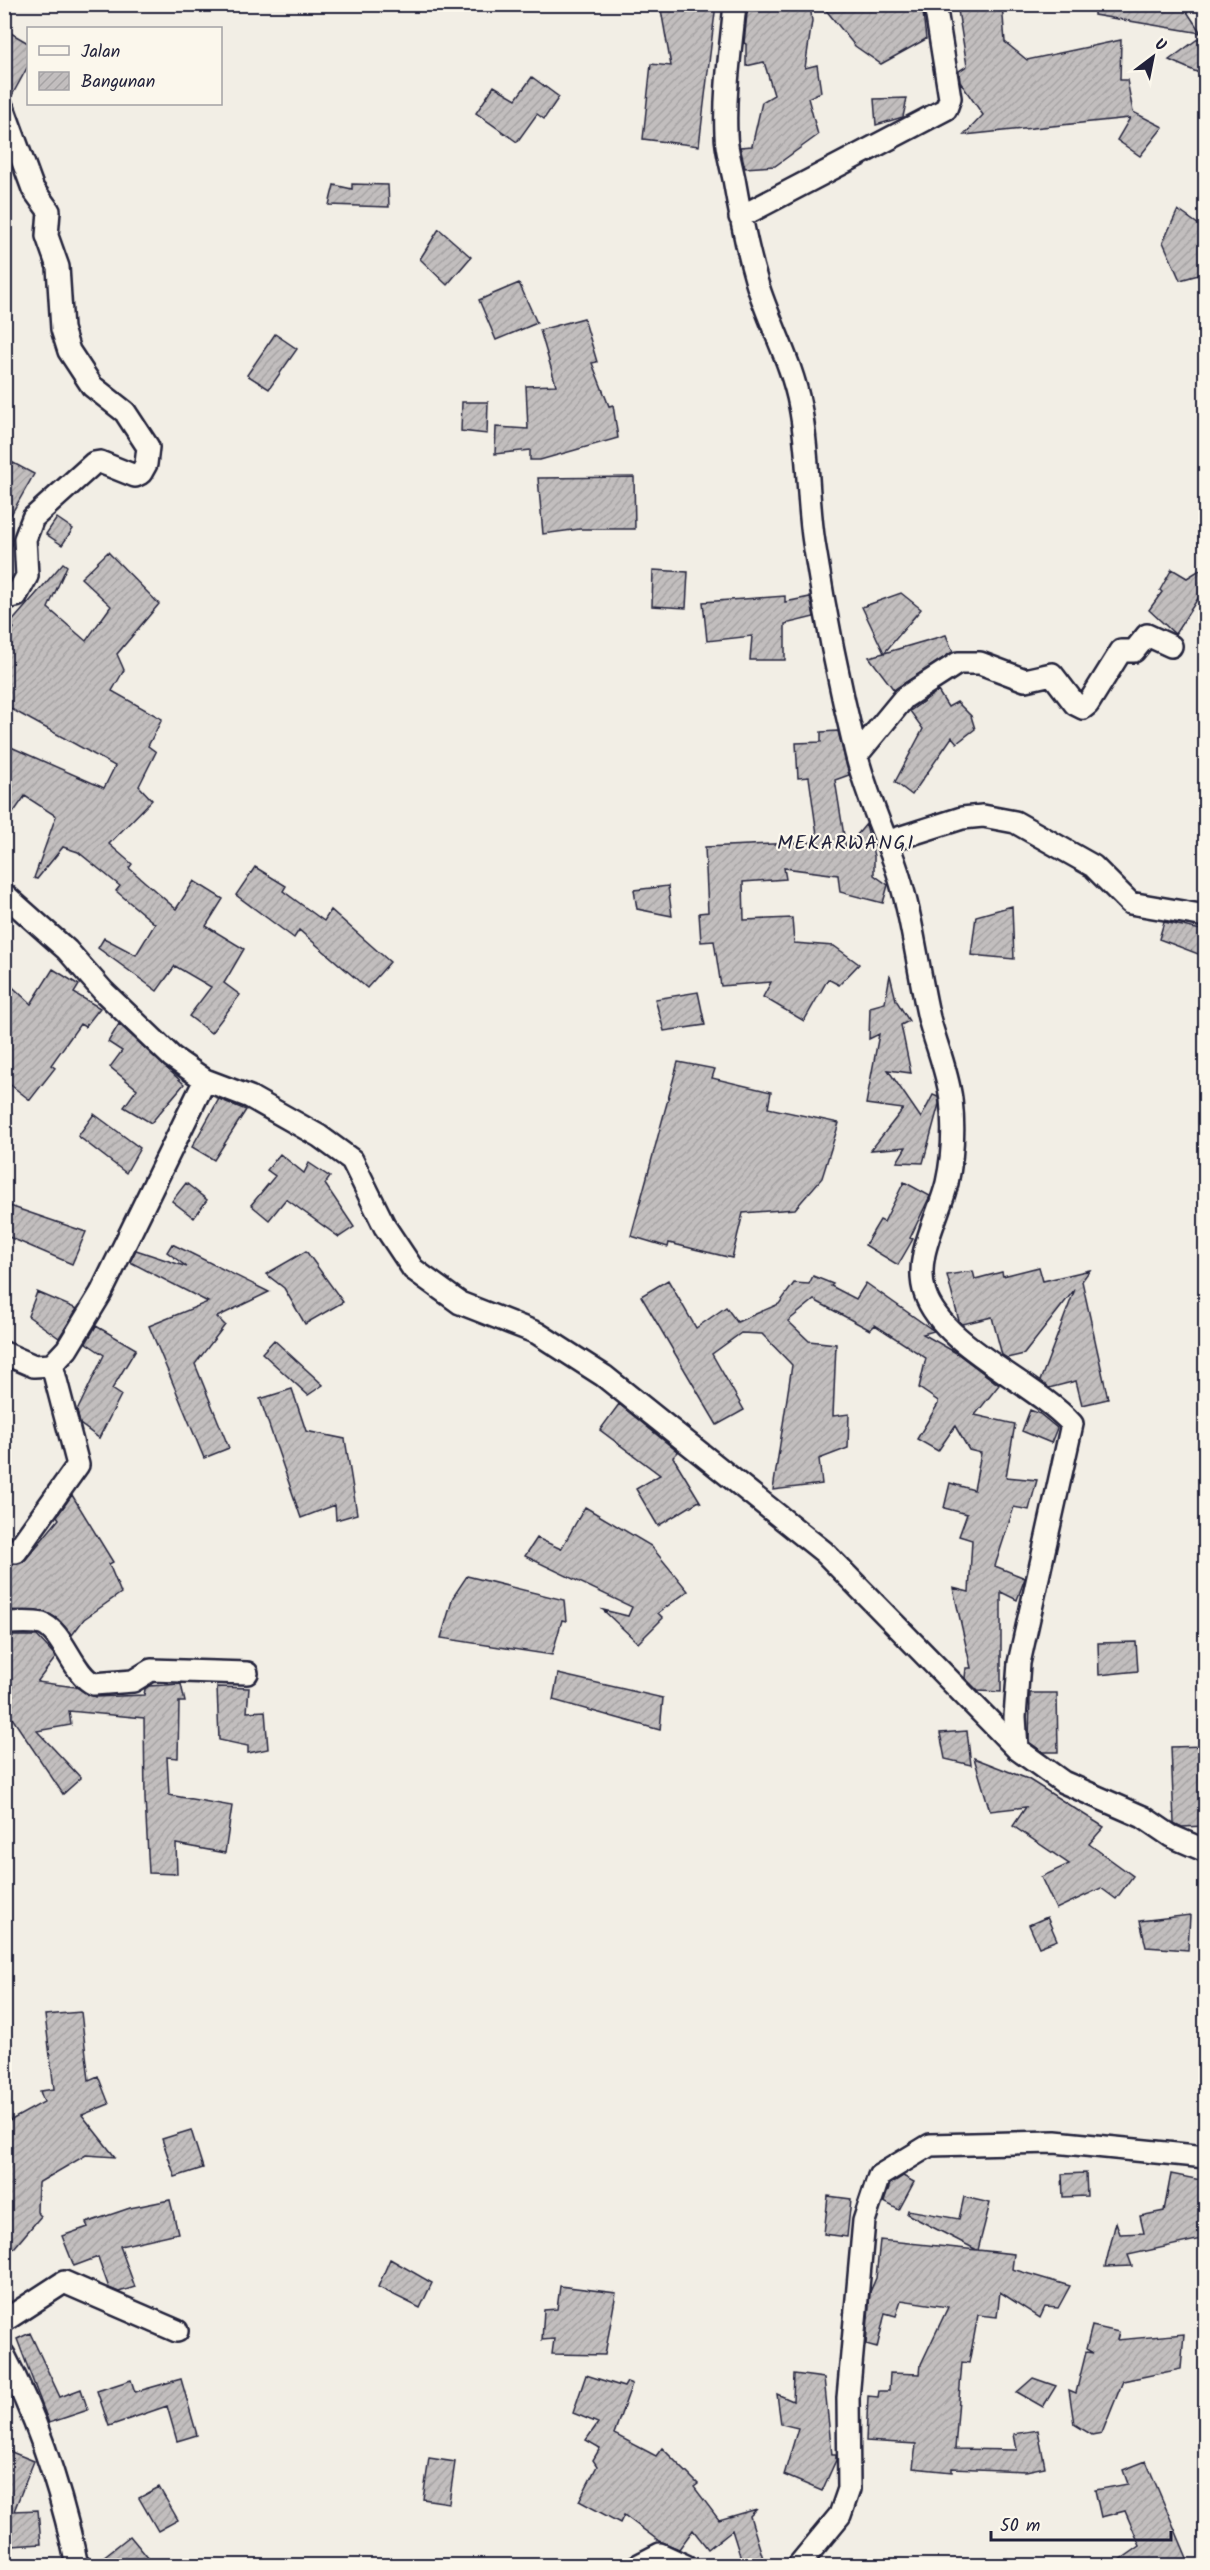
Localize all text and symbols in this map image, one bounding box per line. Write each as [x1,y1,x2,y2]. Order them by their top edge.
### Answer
legend [27,27,222,105]
north arrow [1123,27,1183,87]
text: U [1149,32,1171,59]
text: Jalan [81,38,120,67]
text: Bangunan [81,68,155,97]
district label: MEKARWANGI [777,828,915,860]
scale bar [991,2504,1171,2542]
text: 50 m [1000,2512,1040,2541]

